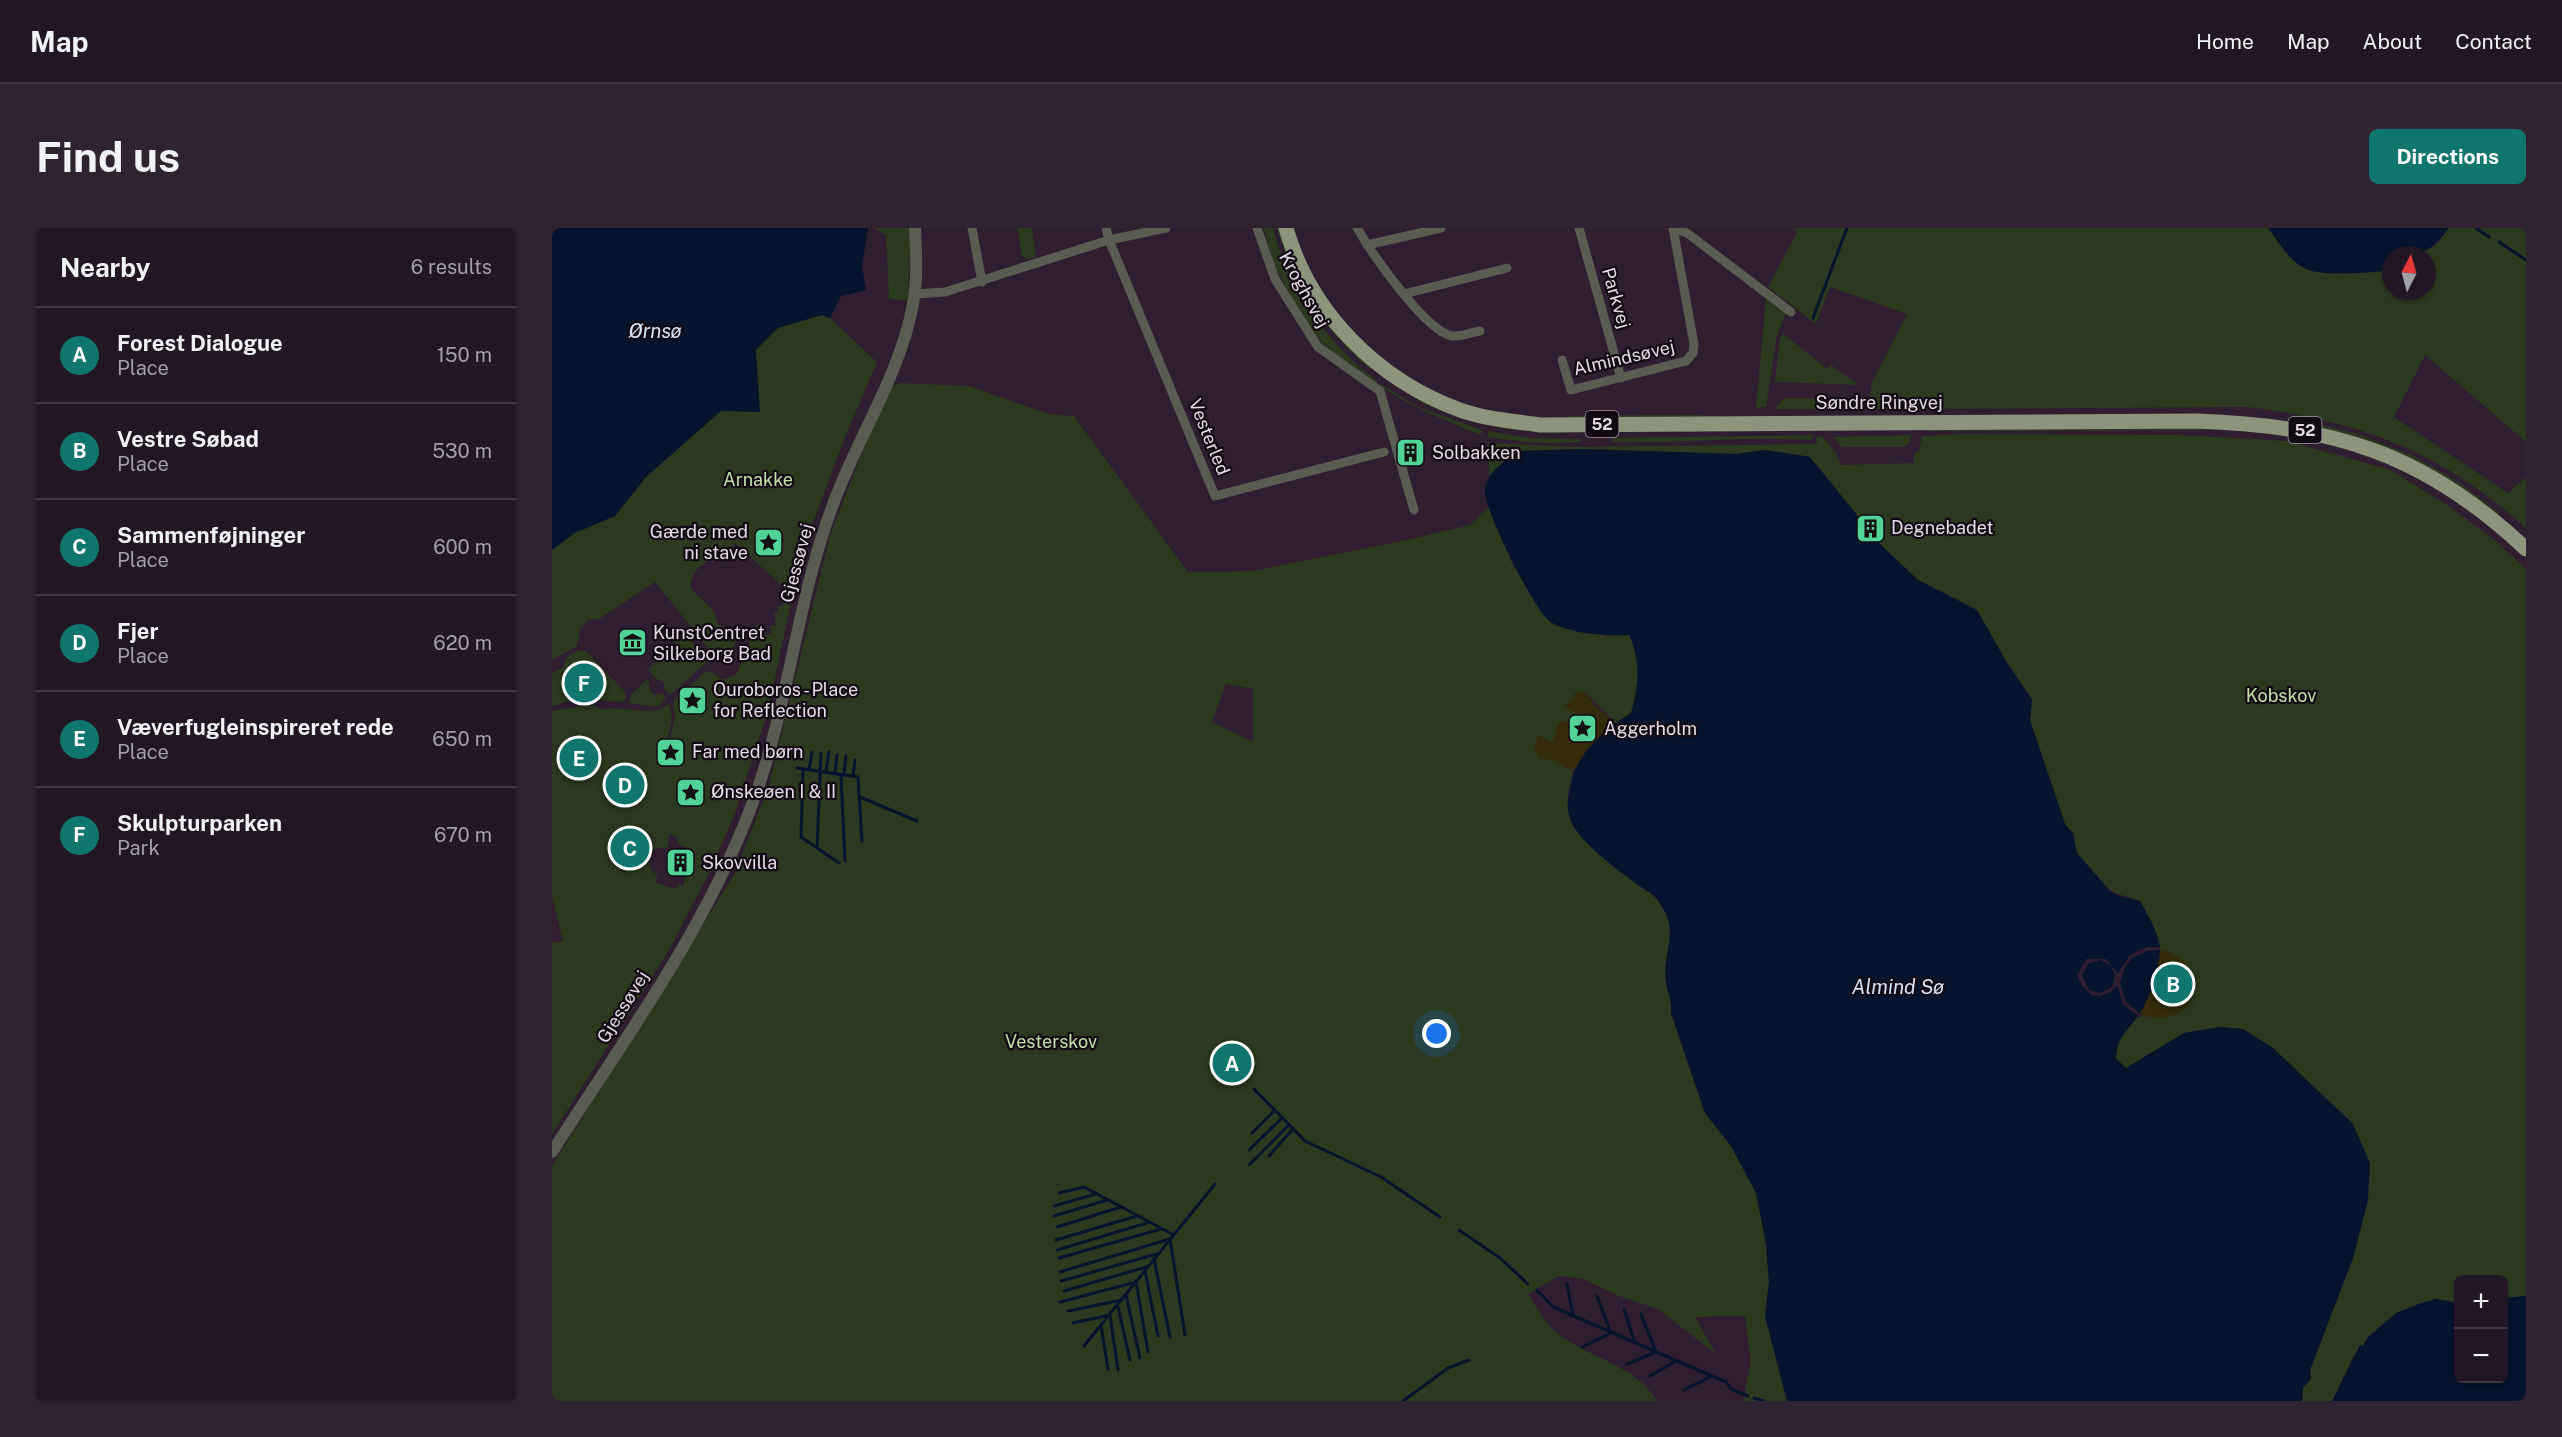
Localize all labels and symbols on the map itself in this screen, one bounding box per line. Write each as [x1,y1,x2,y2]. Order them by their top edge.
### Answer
north arrow [2382,246,2436,300]
street label: Kroghsvej [1275,248,1334,331]
street label: Parkvej [1598,265,1635,331]
water label: Ørnsø [627,319,682,343]
street label: Almindsøvej [1571,336,1677,379]
street label: Søndre Ringvej [1815,392,1943,413]
street label: Vesterled [1185,396,1234,478]
road number: 52 [1586,411,1618,437]
road number: 52 [2288,417,2322,443]
building icon: Solbakken [1395,437,1427,469]
place label: Solbakken [1432,442,1521,463]
park label: Arnakke [723,469,793,490]
building icon: Degnebadet [1854,512,1886,544]
place label: Degnebadet [1891,517,1994,538]
place label: Gærde med ni stave [650,521,748,563]
street label: Gjessøvej [776,521,817,605]
place icon: Gærde med ni stave [753,526,785,558]
place label: KunstCentret Silkeborg Bad [653,622,771,664]
museum icon: KunstCentret Silkeborg Bad [616,627,648,659]
pin: F [564,660,603,706]
place label: Ouroboros - Place for Reflection [713,679,858,721]
place icon: Ouroboros - Place for Reflection [676,684,708,716]
park label: Kobskov [2246,685,2316,706]
place icon: Aggerholm [1567,713,1599,745]
place label: Aggerholm [1604,718,1697,739]
pin: E [560,736,598,780]
place icon: Far med børn [655,736,687,768]
place label: Far med børn [692,741,803,762]
pin: D [606,762,644,808]
place icon: Ønskeøen I & II [674,776,706,808]
place label: Ønskeøen I & II [711,781,836,802]
pin: C [610,826,650,870]
building icon: Skovvilla [665,847,697,879]
place label: Skovvilla [702,852,777,873]
pin: B [2154,962,2192,1006]
street label: Gjessøvej [592,967,653,1047]
water label: Almind Sø [1852,975,1945,999]
your location [1422,1019,1451,1048]
park label: Vesterskov [1005,1031,1097,1052]
pin: A [1212,1040,1252,1086]

